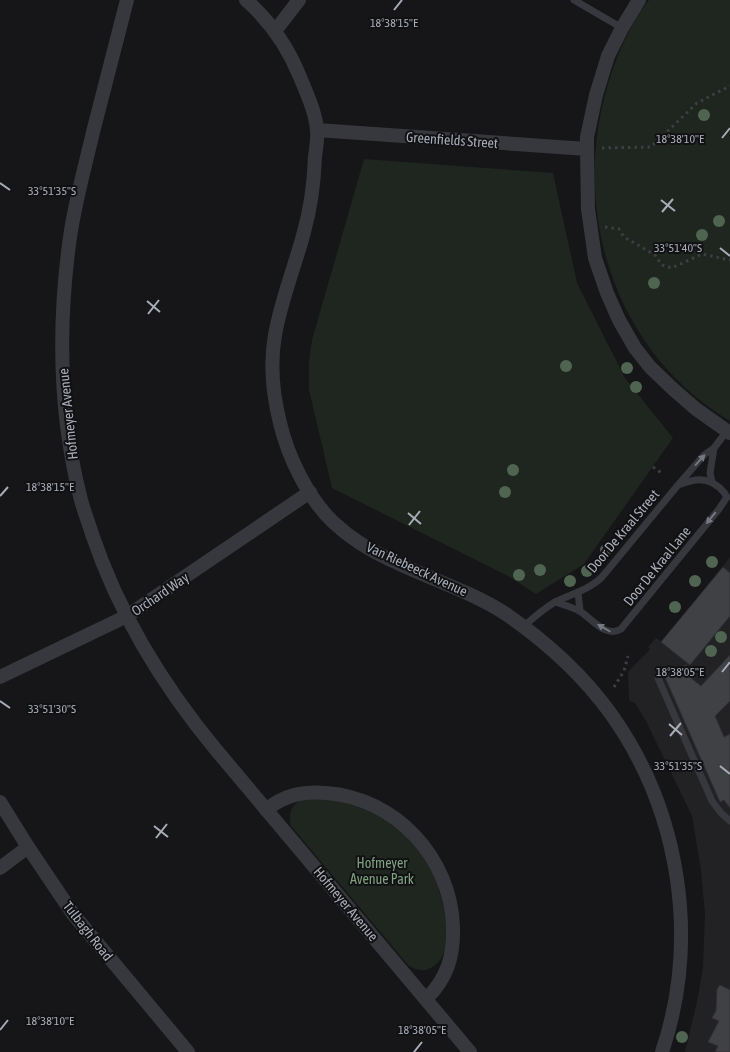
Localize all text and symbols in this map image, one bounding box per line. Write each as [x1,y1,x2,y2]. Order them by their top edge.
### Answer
text: 18°38'15"E [370,16,418,30]
street label: Greenfields Street [405,129,499,151]
text: 18°38'10"E [656,132,704,146]
text: 33°51'35"S [28,184,76,198]
text: 33°51'40"S [654,241,702,255]
street label: Hofmeyer Avenue [55,368,81,460]
one-way arrow [694,454,706,466]
text: 18°38'15"E [26,480,74,494]
street label: Door De Kraal Street [584,486,662,576]
one-way arrow [706,512,717,525]
street label: Door De Kraal Lane [620,523,694,609]
street label: Van Riebeeck Avenue [364,539,470,599]
street label: Orchard Way [128,569,192,619]
one-way arrow [597,623,610,632]
text: 18°38'05"E [656,665,704,679]
text: 33°51'30"S [28,702,76,716]
text: 33°51'35"S [654,759,702,773]
park label: Hofmeyer Avenue Park [350,855,414,887]
street label: Hofmeyer Avenue [310,864,382,944]
street label: Tulbagh Road [60,898,116,964]
text: 18°38'10"E [26,1014,74,1028]
text: 18°38'05"E [398,1023,446,1037]

